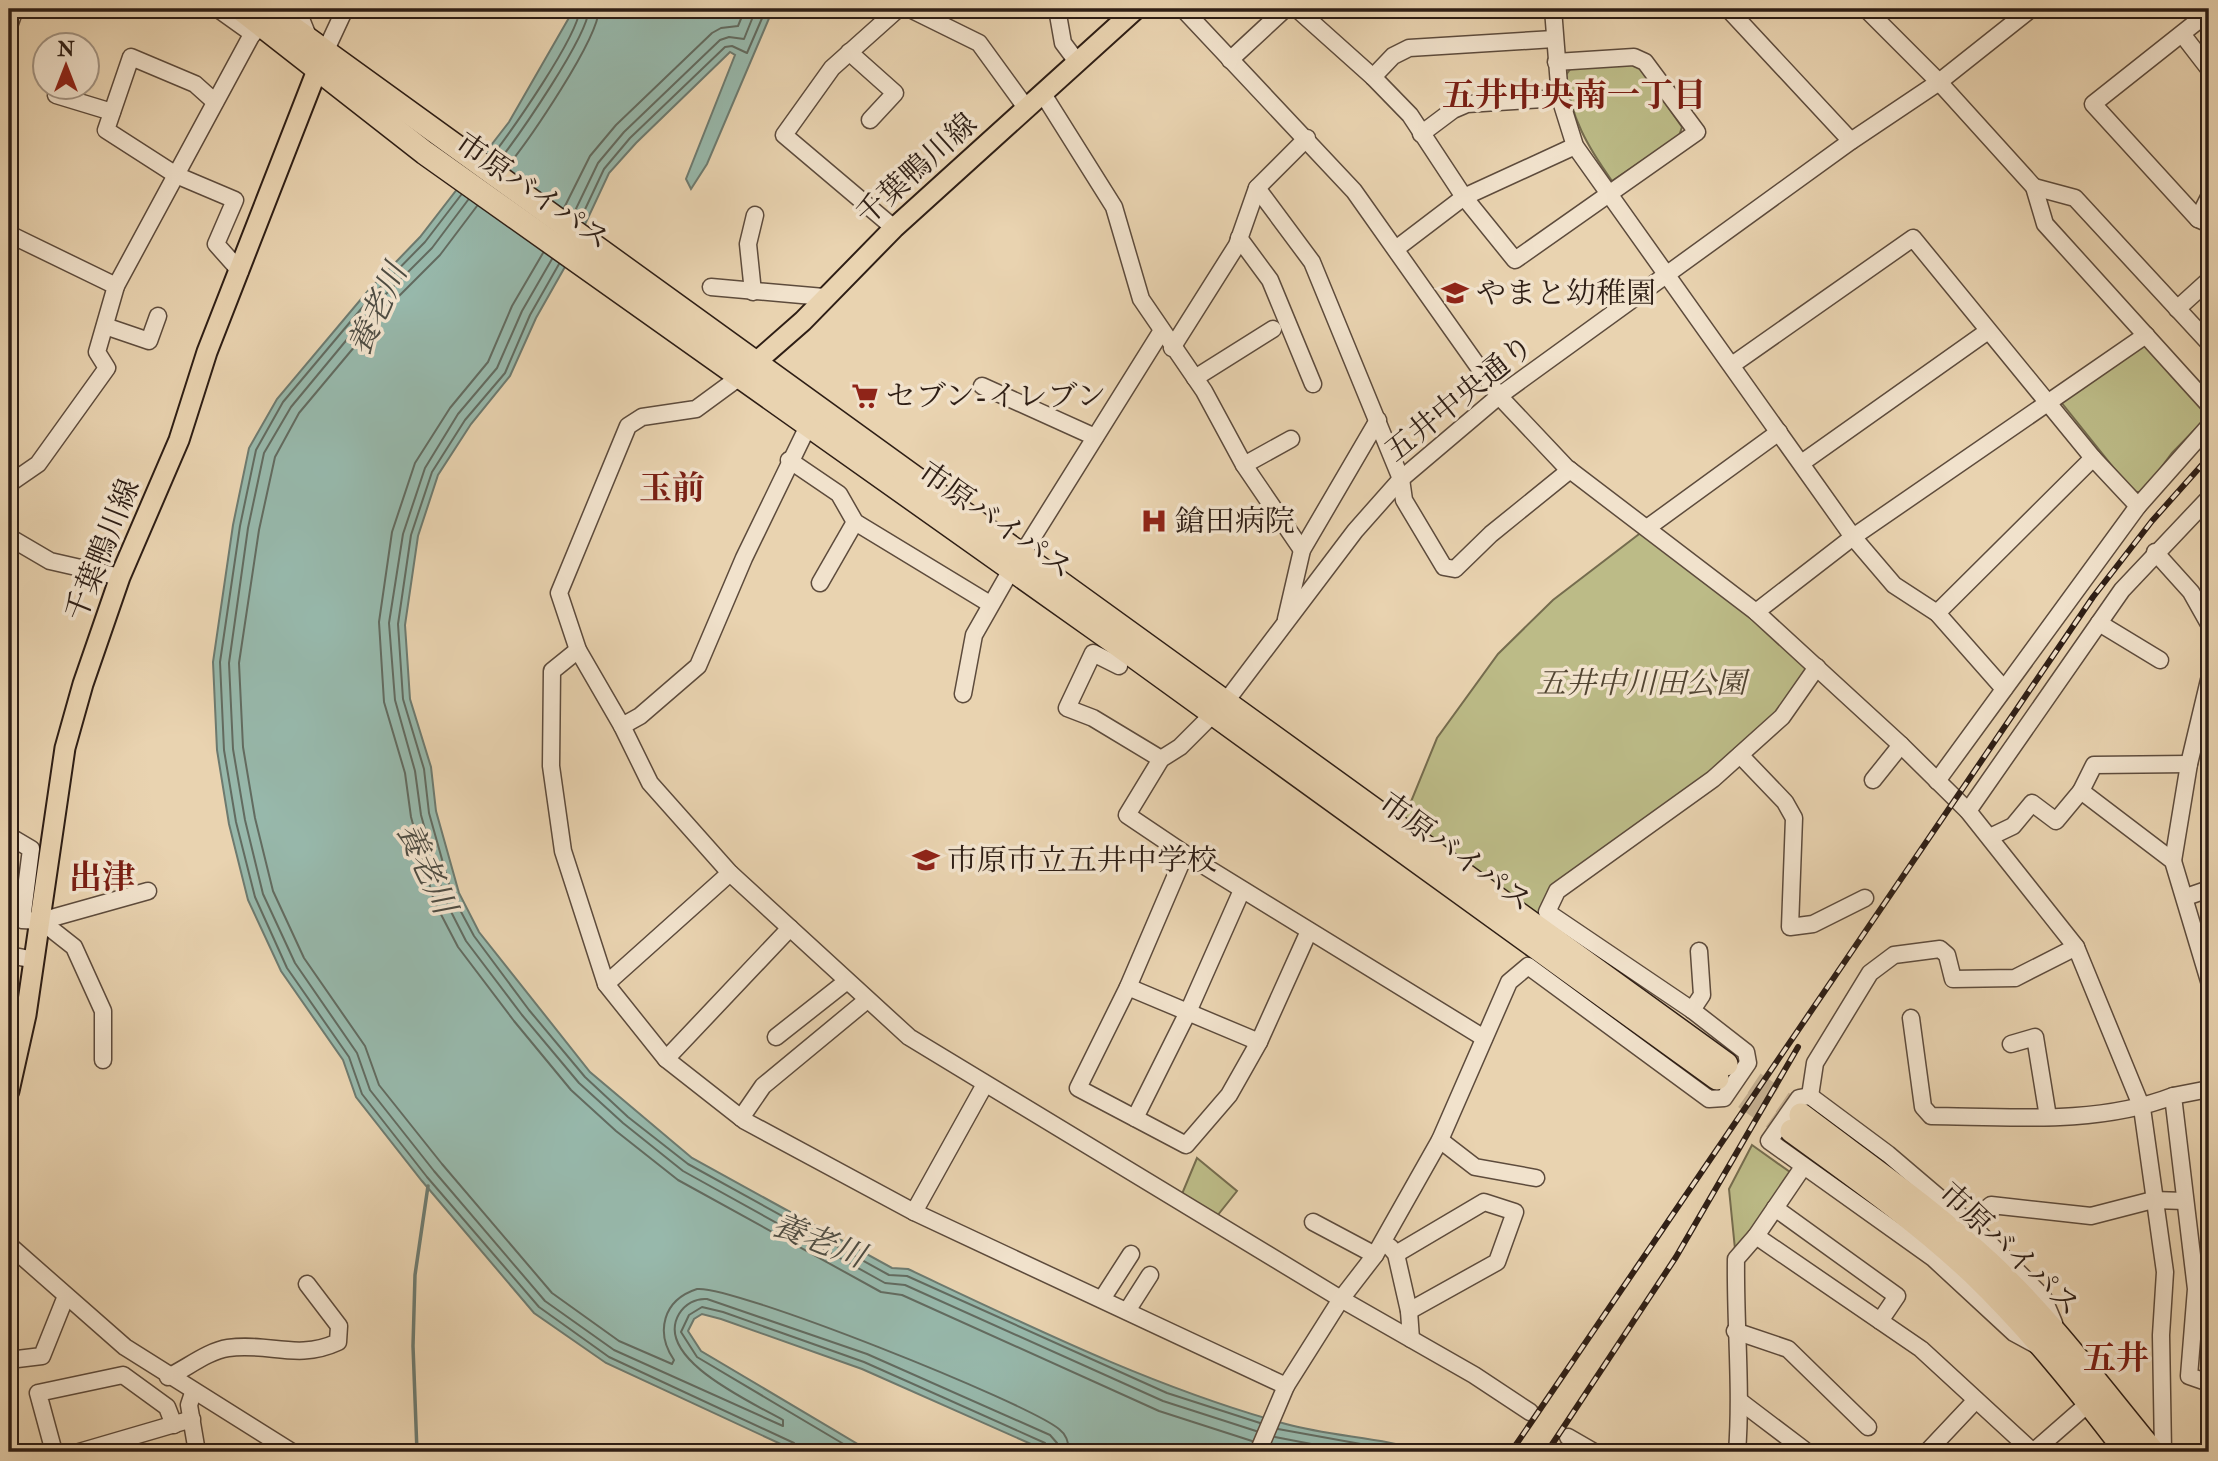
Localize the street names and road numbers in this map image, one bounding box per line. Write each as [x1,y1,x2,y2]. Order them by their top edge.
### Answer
street label: 千葉鴨川線 [848,105,984,233]
street label: 市原バイパス [449,125,617,258]
street label: 五井中央通り [1378,327,1541,469]
street label: 市原バイパス [912,454,1080,587]
street label: 千葉鴨川線 [57,474,148,627]
street label: 市原バイパス [1372,785,1539,920]
street label: 市原バイパス [1931,1175,2088,1324]

